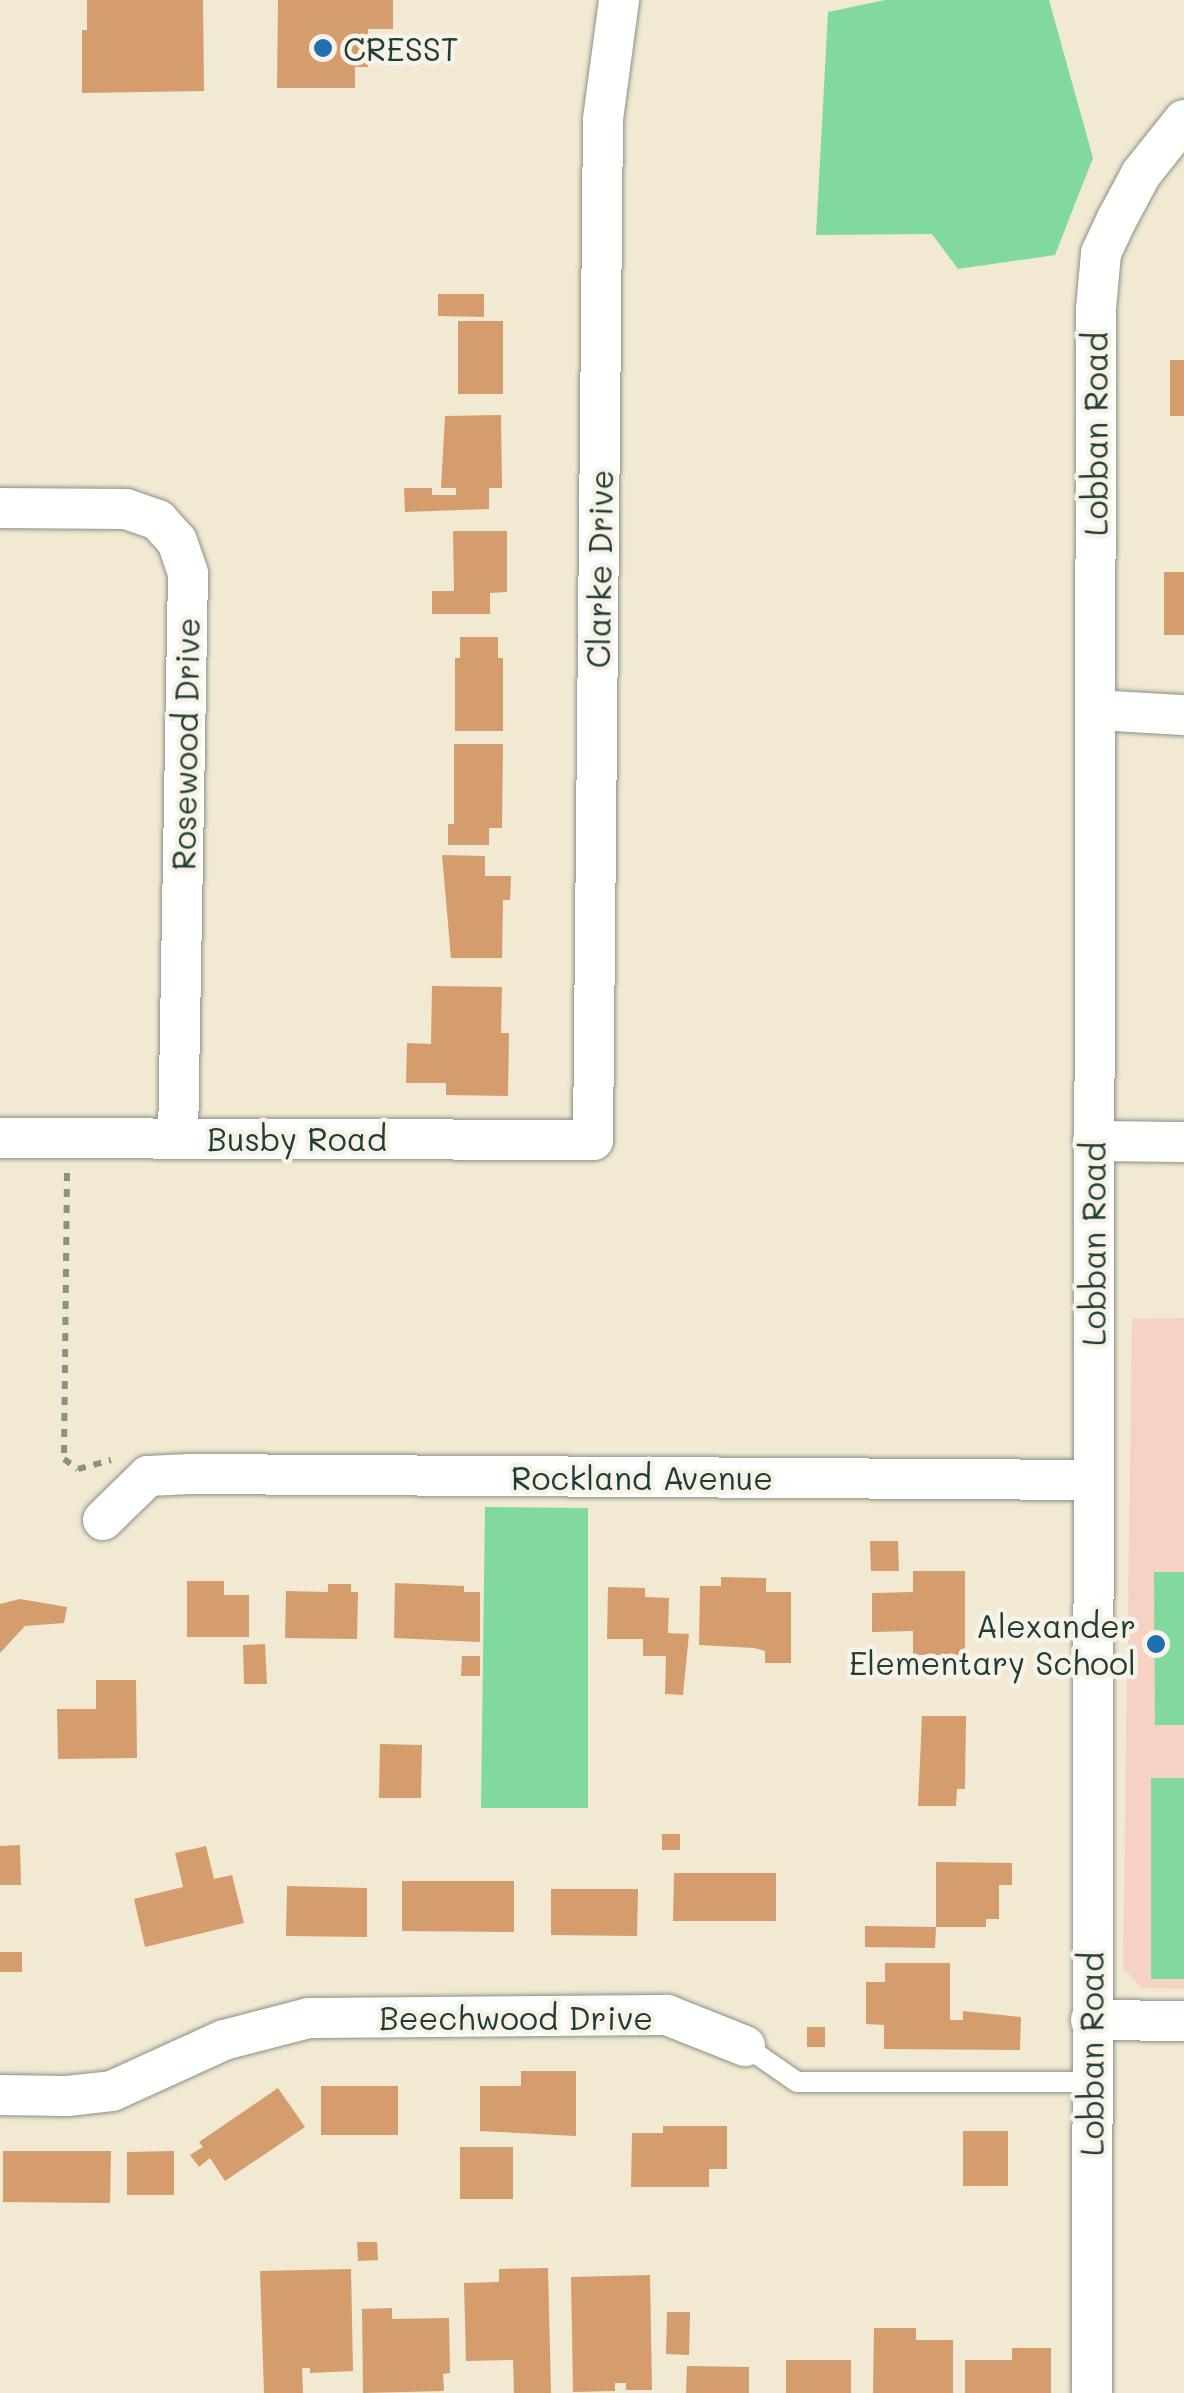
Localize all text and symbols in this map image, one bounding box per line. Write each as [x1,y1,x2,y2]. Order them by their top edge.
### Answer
place label: CRESST [343,29,459,67]
marker: CRESST [312,37,334,59]
street label: Lobban Road [1076,332,1114,536]
street label: Clarke Drive [578,469,620,669]
street label: Rosewood Drive [164,617,206,871]
street label: Busby Road [207,1119,387,1157]
street label: Lobban Road [1074,1142,1112,1346]
street label: Rockland Avenue [511,1458,773,1496]
place label: Alexander Elementary School [849,1607,1136,1682]
marker: Alexander Elementary School [1145,1633,1167,1655]
street label: Lobban Road [1072,1952,1110,2156]
street label: Beechwood Drive [379,1998,653,2036]

